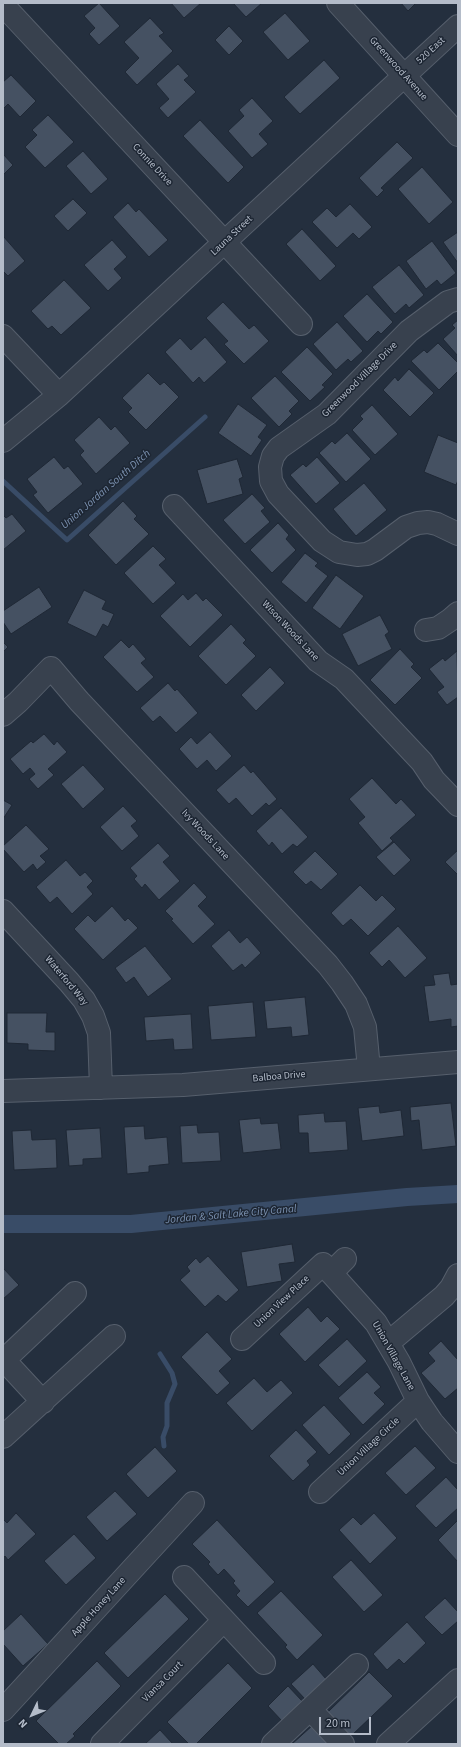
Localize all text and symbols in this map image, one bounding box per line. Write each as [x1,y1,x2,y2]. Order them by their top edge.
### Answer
street label: Greenwood Avenue [366,35,430,103]
street label: 520 East [414,35,448,67]
street label: Connie Drive [129,141,175,189]
street label: Launa Street [209,214,255,258]
street label: Greenwood Village Drive [320,340,400,420]
water label: Union Jordan South Ditch [58,447,154,533]
street label: Wison Woods Lane [259,598,321,664]
street label: Ivy Woods Lane [179,807,231,863]
street label: Waterford Way [42,954,90,1008]
street label: Balboa Drive [252,1069,306,1085]
water label: Jordan & Salt Lake City Canal [165,1203,297,1227]
street label: Union View Place [252,1273,312,1331]
street label: Union Village Lane [369,1319,417,1393]
street label: Union Village Circle [335,1415,403,1479]
street label: Apple Honey Lane [69,1575,129,1639]
street label: Viansa Court [140,1659,186,1705]
north arrow [12,1695,52,1735]
scale bar [321,1709,373,1735]
text: 20 m [326,1715,350,1732]
text: N [15,1716,31,1731]

